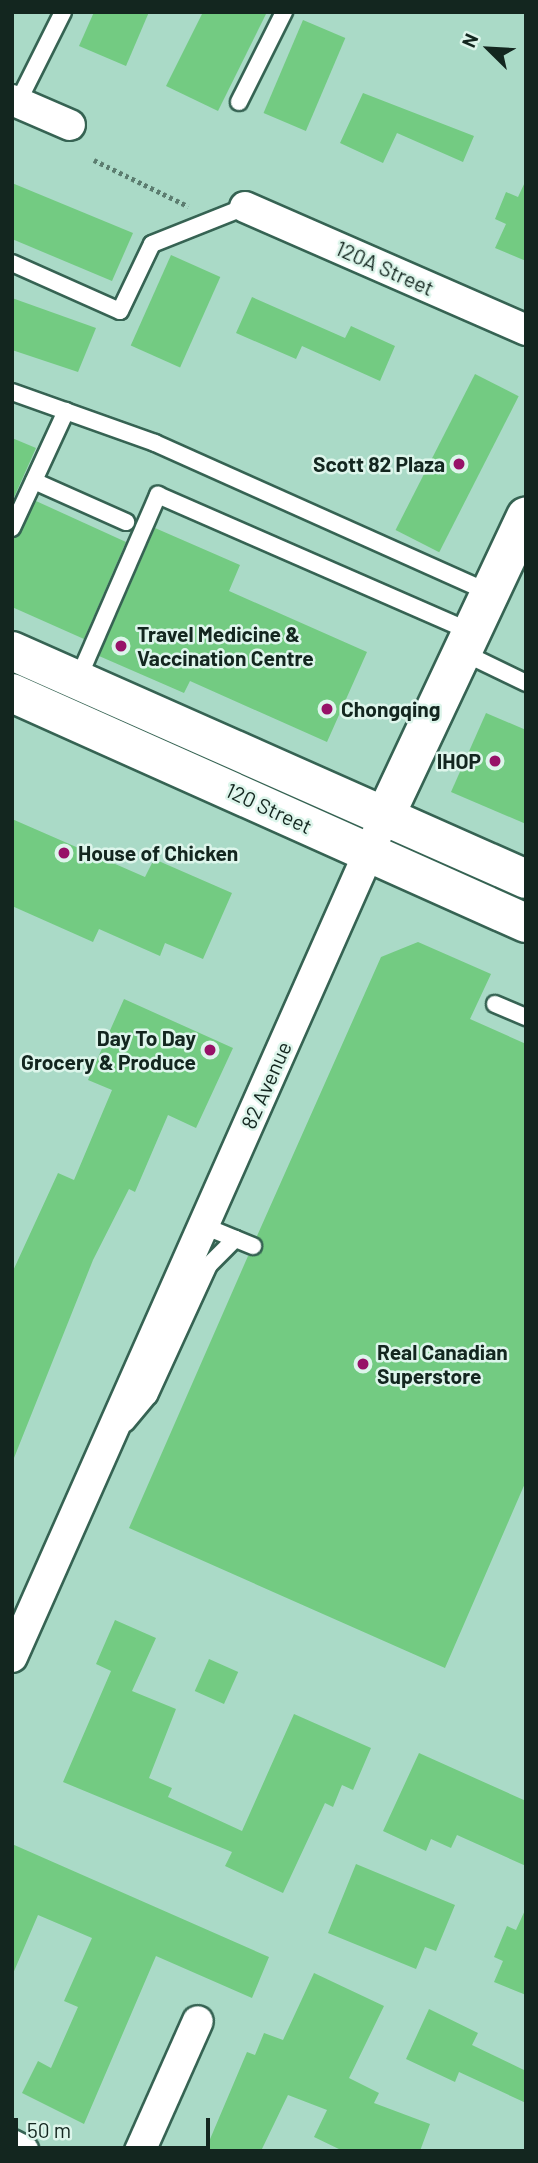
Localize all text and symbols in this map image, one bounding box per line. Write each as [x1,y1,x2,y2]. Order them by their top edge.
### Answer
north arrow [454,14,524,84]
text: N [456,30,482,51]
street label: 120A Street [332,235,438,301]
place label: Scott 82 Plaza [313,451,445,477]
marker: Scott 82 Plaza [451,456,467,472]
place label: Travel Medicine & Vaccination Centre [137,621,314,671]
marker: Travel Medicine & Vaccination Centre [111,636,131,656]
place label: Chongqing [341,696,440,722]
marker: Chongqing [319,701,335,717]
place label: IHOP [437,748,481,774]
marker: IHOP [487,753,503,769]
street label: 120 Street [222,777,316,839]
place label: House of Chicken [78,840,238,866]
marker: House of Chicken [56,845,72,861]
place label: Day To Day Grocery & Produce [21,1025,196,1075]
street label: 82 Avenue [236,1037,296,1133]
marker: Day To Day Grocery & Produce [202,1042,218,1058]
place label: Real Canadian Superstore [377,1339,508,1389]
marker: Real Canadian Superstore [355,1356,371,1372]
scale bar [18,2104,214,2148]
text: 50 m [27,2117,71,2142]

